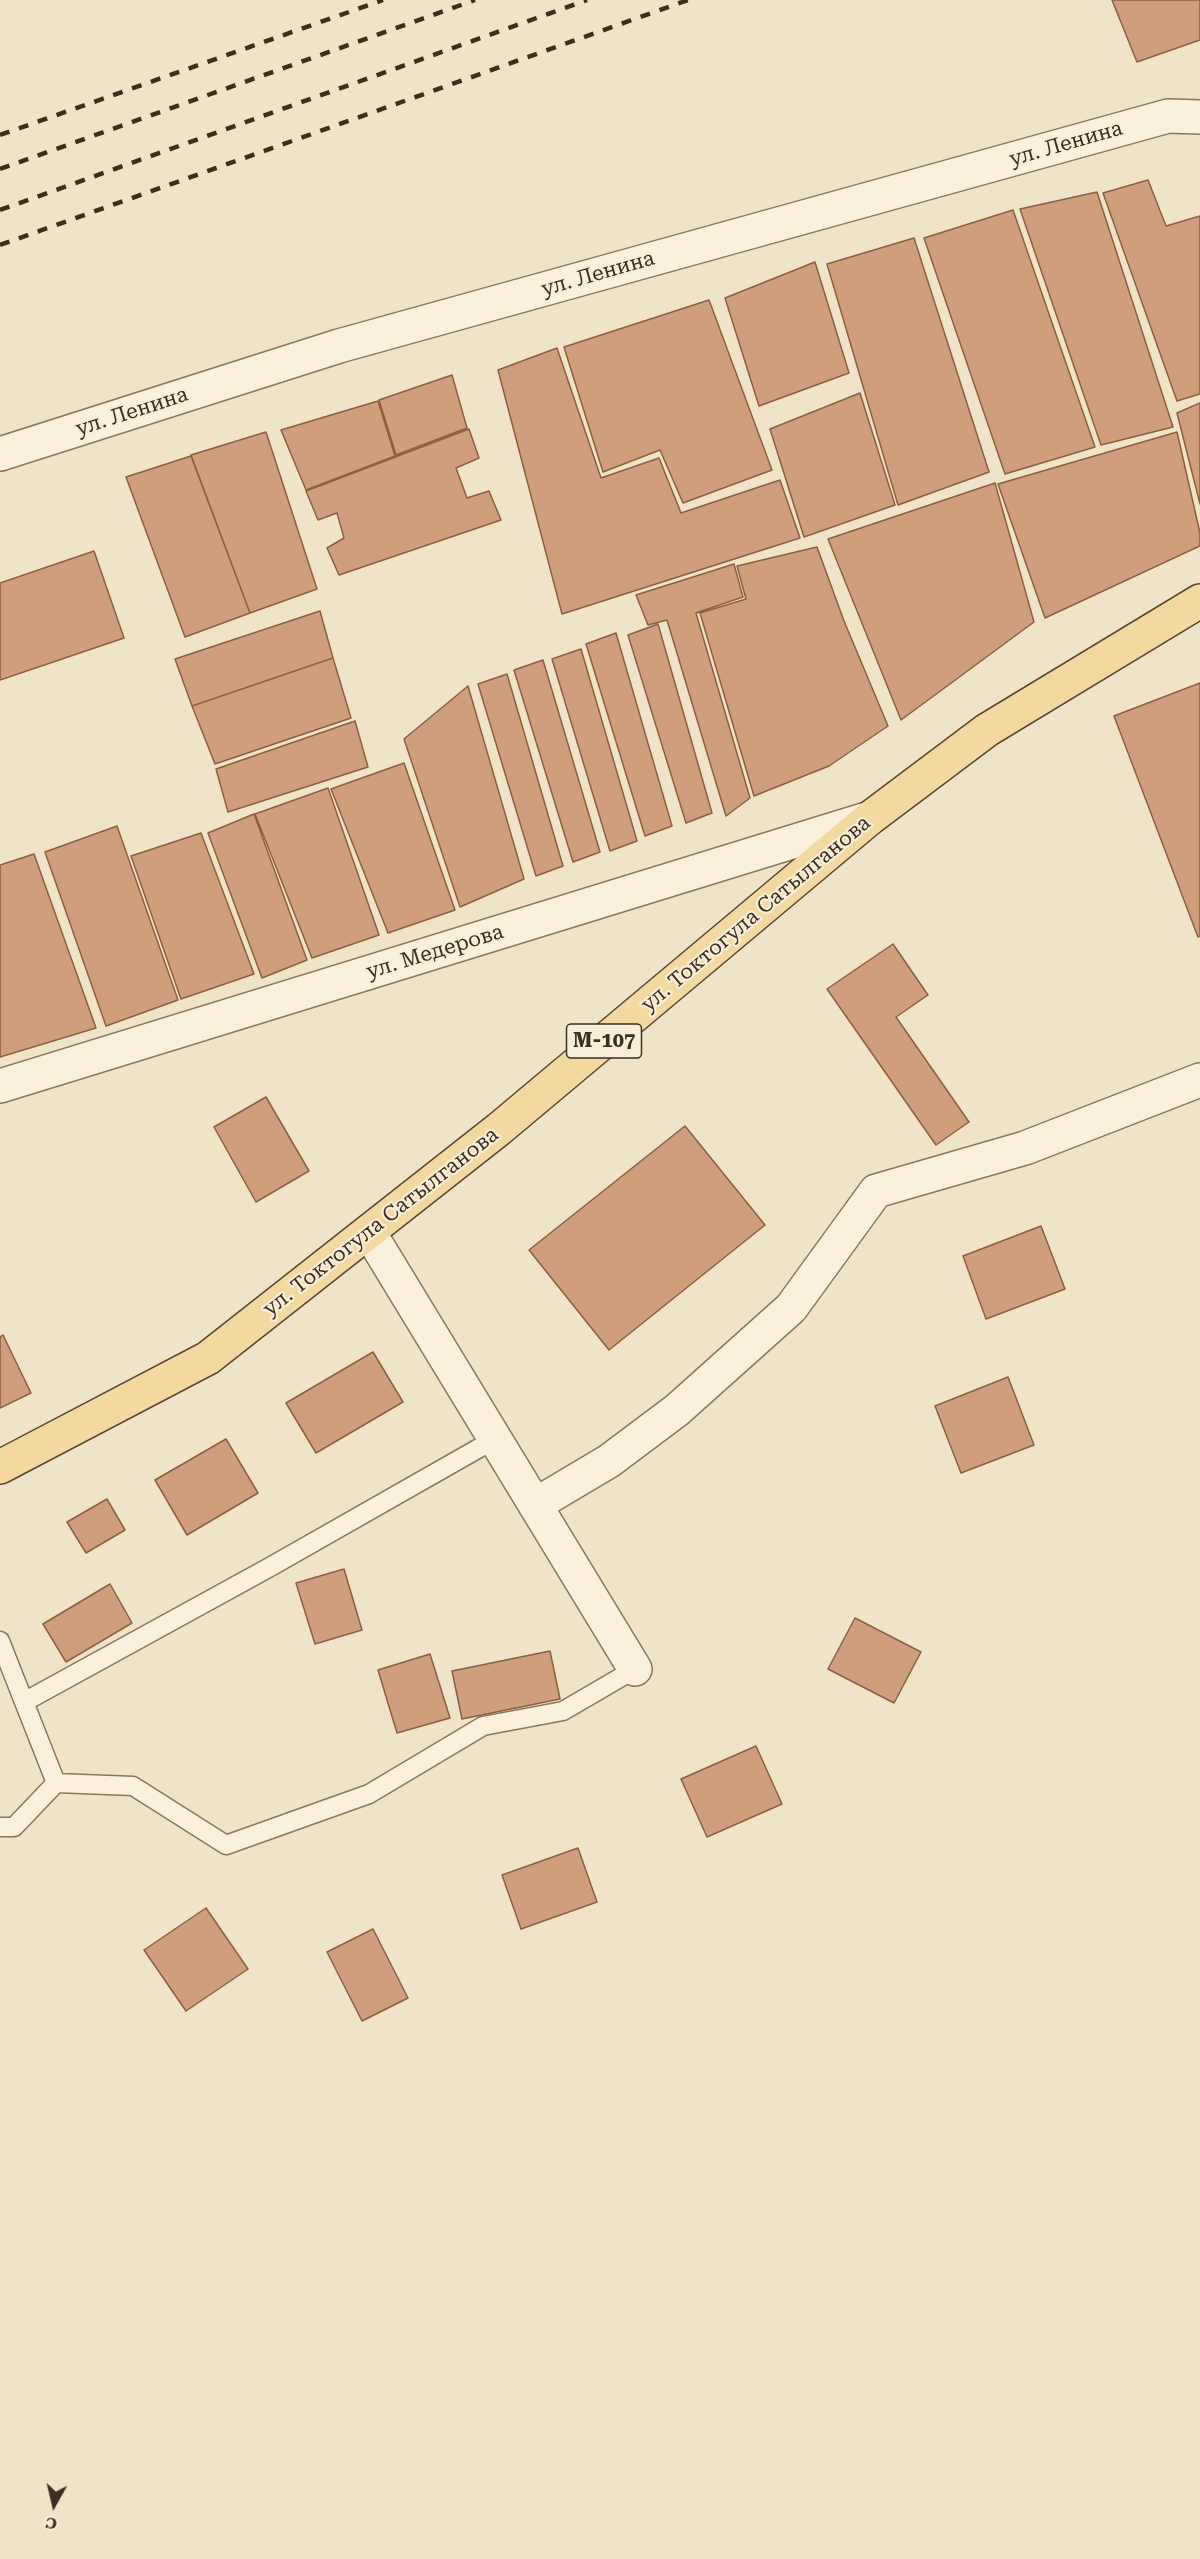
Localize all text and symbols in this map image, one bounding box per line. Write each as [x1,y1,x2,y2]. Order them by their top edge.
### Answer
street label: ул. Ленина [1006,116,1126,172]
street label: ул. Ленина [538,246,658,302]
street label: ул. Ленина [73,382,191,442]
street label: ул. Токтогула Сатылганова [636,811,876,1017]
street label: ул. Медерова [363,919,507,985]
road number: М-107 [566,1024,642,1058]
street label: ул. Токтогула Сатылганова [258,1122,504,1322]
north arrow [24,2475,84,2535]
text: С [45,2513,58,2534]

